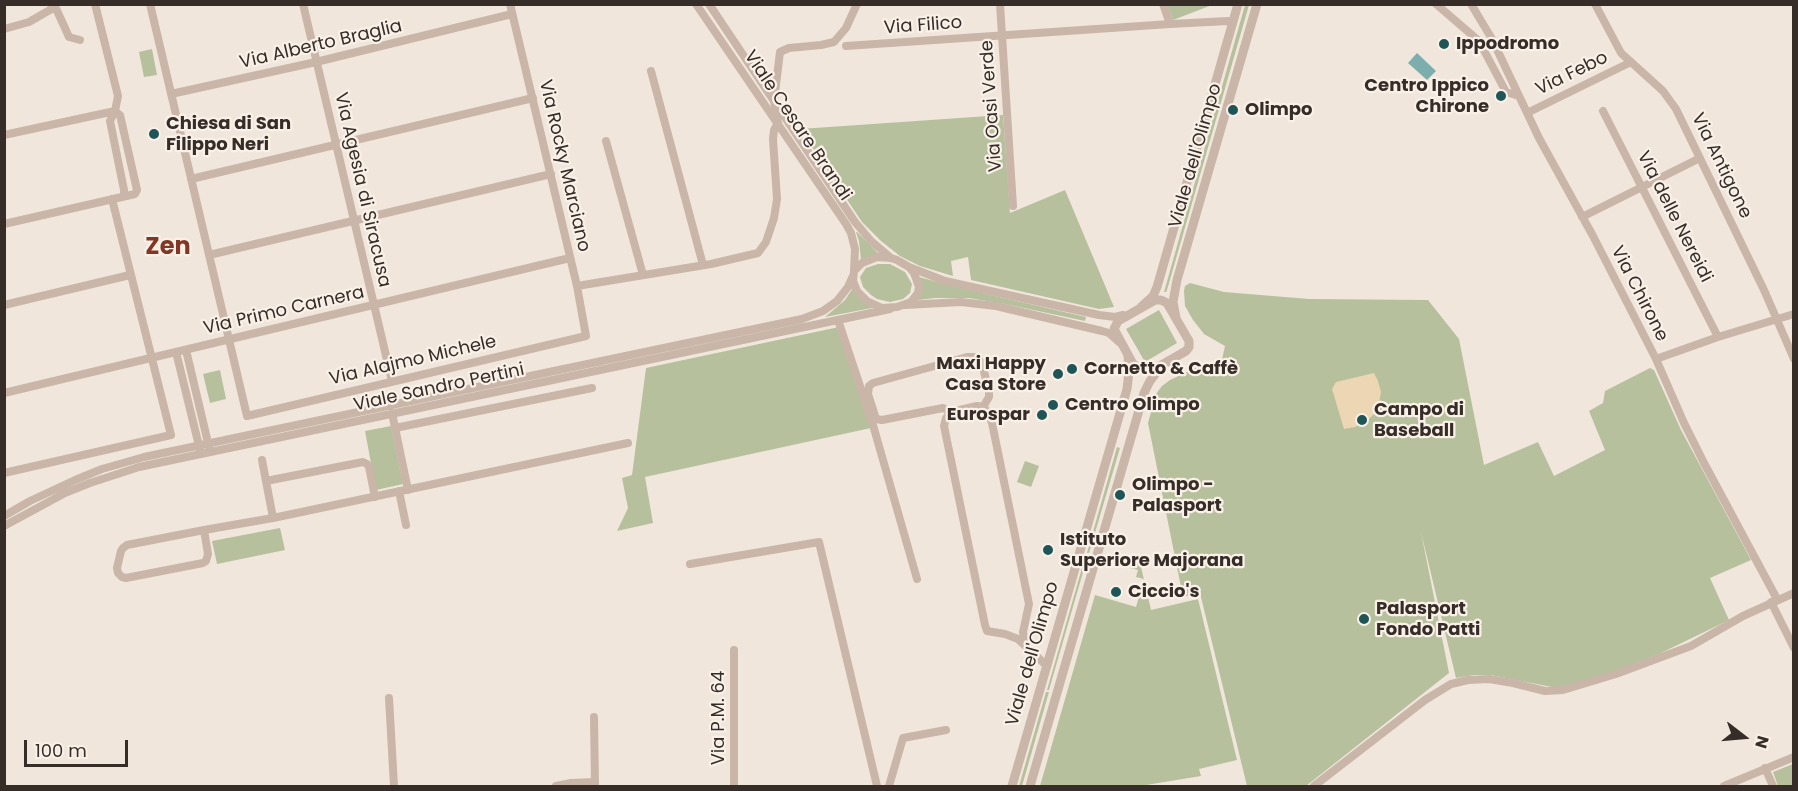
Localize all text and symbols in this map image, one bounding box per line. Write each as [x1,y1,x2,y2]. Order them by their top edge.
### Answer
street label: Via Filico [883,12,963,40]
street label: Via Alberto Braglia [238,16,404,74]
place label: Ippodromo [1456,33,1559,55]
marker: Ippodromo [1437,37,1451,51]
street label: Via Oasi Verde [977,39,1007,173]
street label: Viale Cesare Brandi [739,47,855,205]
street label: Via Febo [1532,47,1612,101]
place label: Centro Ippico Chirone [1364,75,1489,118]
street label: Via Rocky Marciano [534,78,594,254]
street label: Viale dell'Olimpo [1165,81,1227,231]
marker: Centro Ippico Chirone [1494,89,1508,103]
street label: Via Agesia di Siracusa [329,91,395,289]
place label: Olimpo [1245,99,1313,121]
marker: Olimpo [1226,103,1240,117]
street label: Via Antigone [1686,110,1756,222]
place label: Chiesa di San Filippo Neri [166,113,291,156]
marker: Chiesa di San Filippo Neri [147,127,161,141]
street label: Via delle Nereidi [1632,148,1716,286]
district label: Zen [145,234,191,262]
street label: Via Chirone [1606,243,1672,345]
street label: Via Primo Carnera [202,282,366,340]
street label: Via Alajmo Michele [327,331,499,391]
place label: Maxi Happy Casa Store [936,353,1046,395]
place label: Cornetto & Caffè [1084,358,1238,380]
street label: Viale Sandro Pertini [352,359,526,417]
marker: Cornetto & Caffè [1065,362,1079,376]
marker: Maxi Happy Casa Store [1051,367,1065,381]
place label: Centro Olimpo [1065,394,1200,416]
marker: Centro Olimpo [1046,398,1060,412]
place label: Campo di Baseball [1374,399,1464,442]
place label: Eurospar [947,404,1030,426]
marker: Eurospar [1035,408,1049,422]
marker: Campo di Baseball [1355,413,1369,427]
place label: Olimpo - Palasport [1132,474,1222,516]
marker: Olimpo - Palasport [1113,488,1127,502]
place label: Istituto Superiore Majorana [1060,529,1243,572]
marker: Istituto Superiore Majorana [1041,543,1055,557]
street label: Viale dell'Olimpo [1002,579,1064,729]
place label: Ciccio's [1128,581,1200,603]
marker: Ciccio's [1109,585,1123,599]
place label: Palasport Fondo Patti [1376,598,1480,640]
marker: Palasport Fondo Patti [1357,612,1371,626]
street label: Via P.M. 64 [708,671,730,765]
north arrow [1714,707,1774,767]
scale bar [27,728,130,766]
text: N [1749,733,1775,751]
text: 100 m [35,738,87,763]

